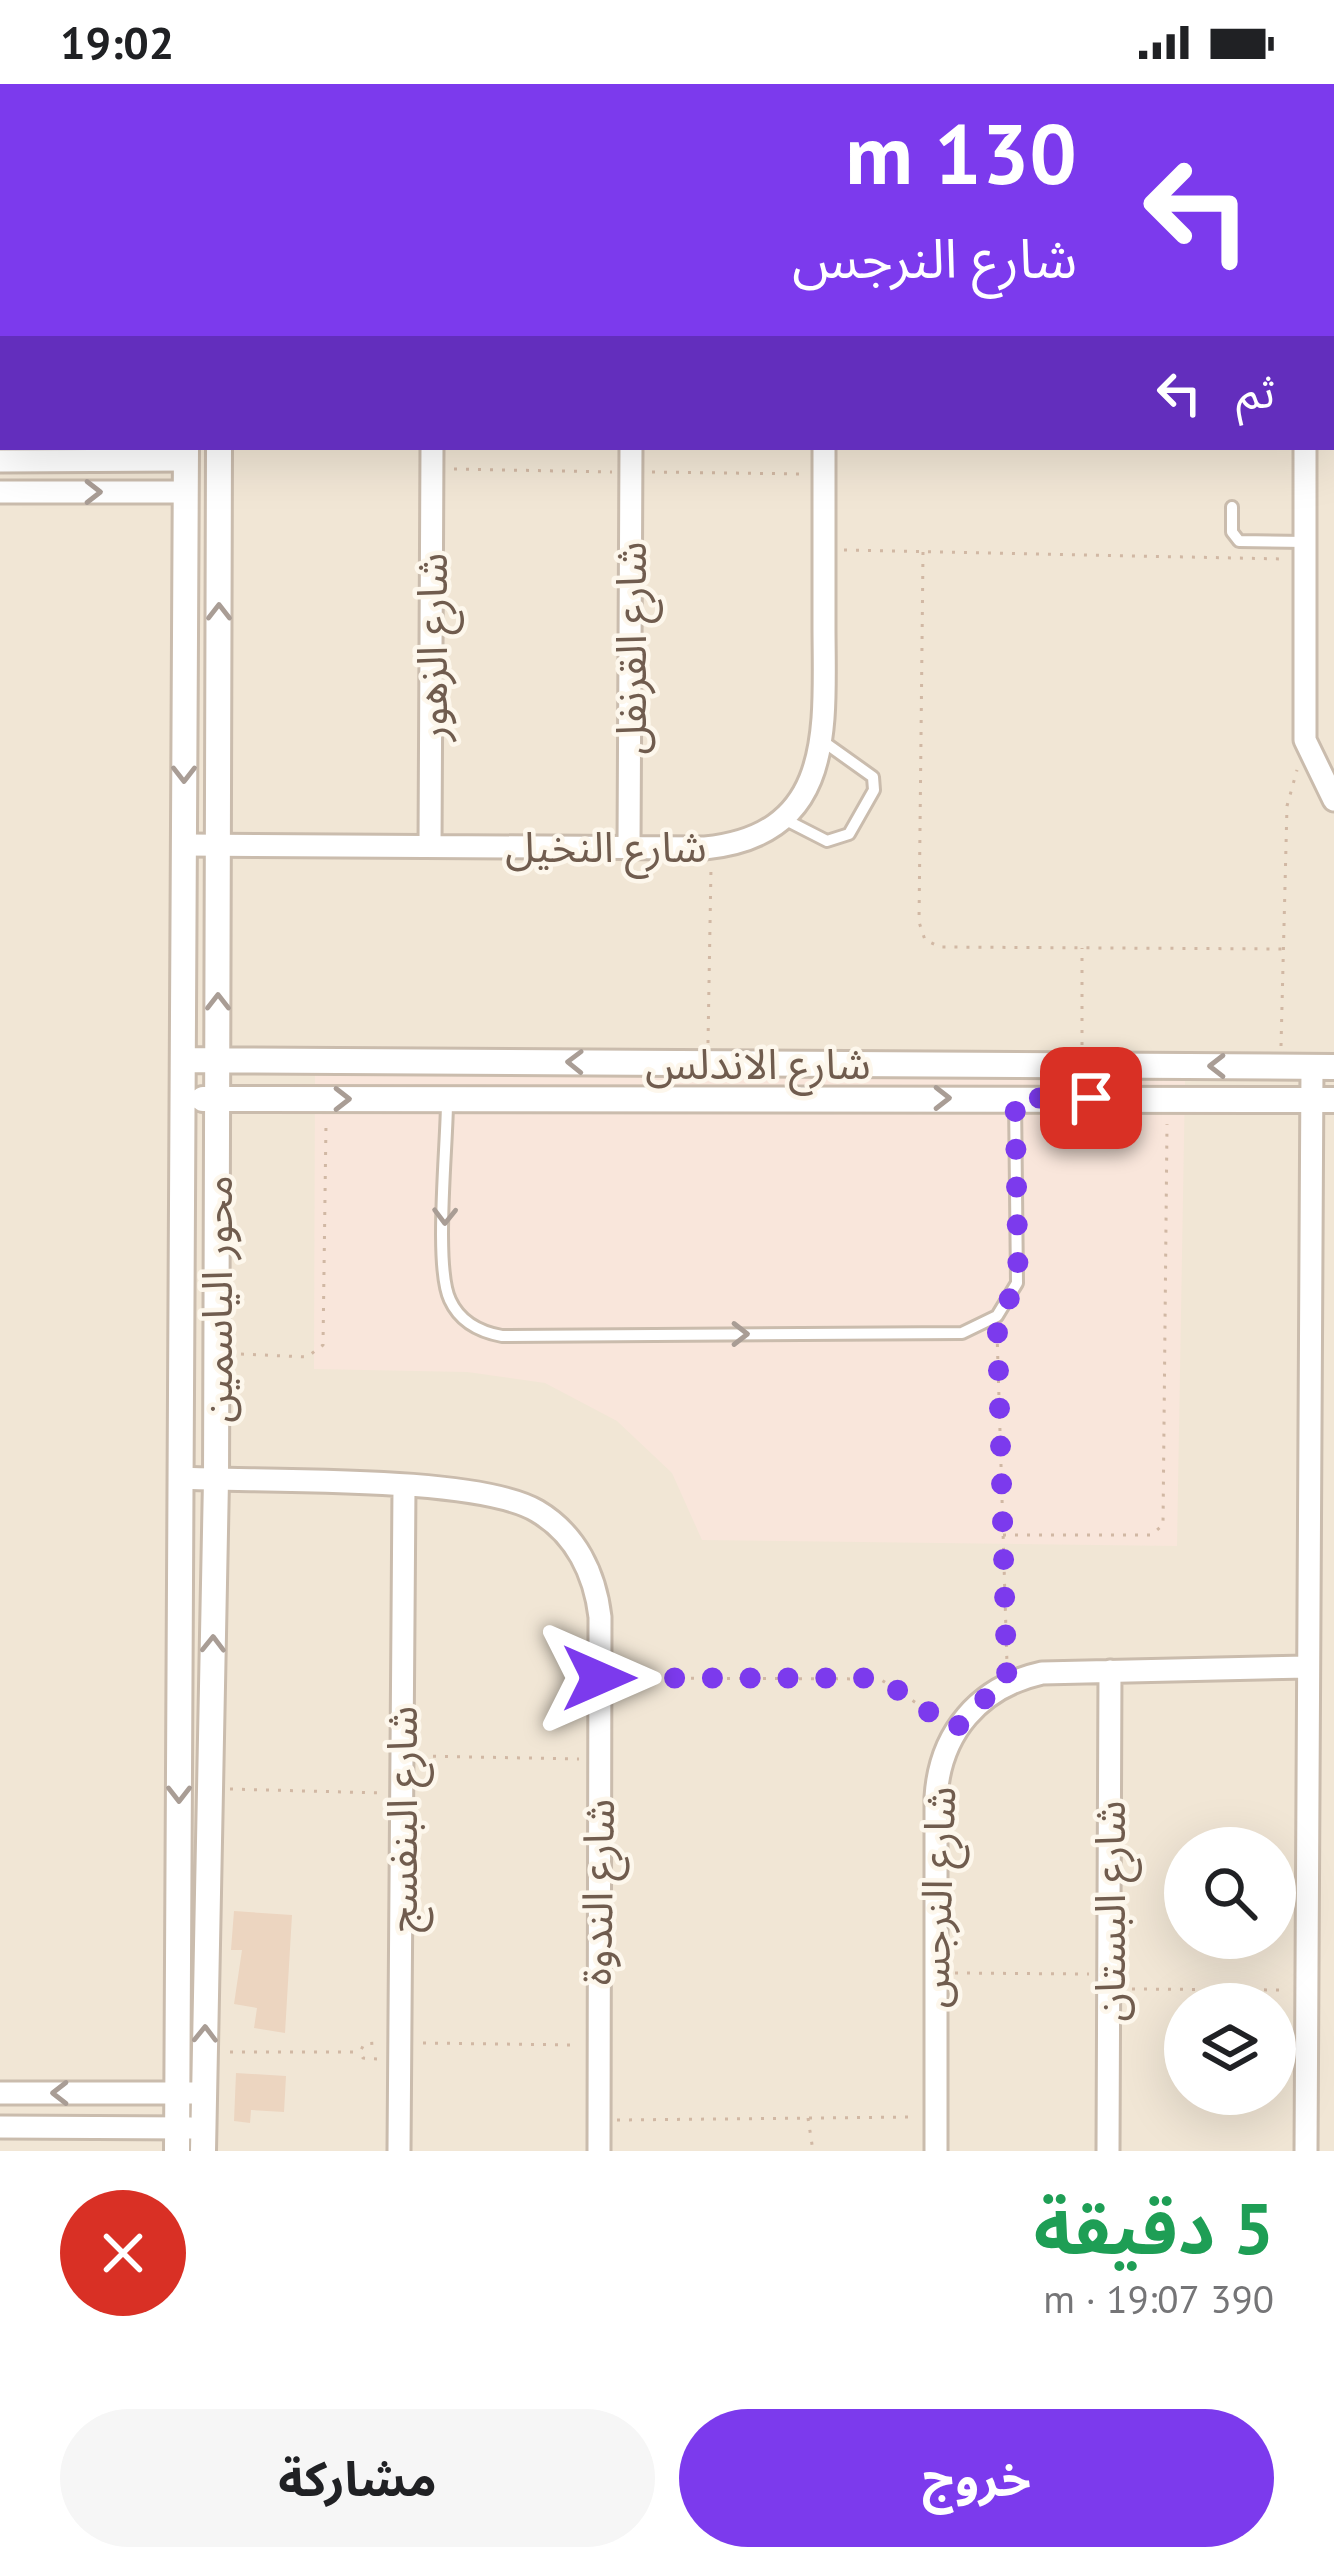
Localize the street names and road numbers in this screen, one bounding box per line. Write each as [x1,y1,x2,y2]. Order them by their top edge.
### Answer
street label: شارع القرنفل [603,542,663,754]
street label: شارع الزهور [404,553,464,743]
street label: شارع النخيل [505,819,707,879]
street label: شارع الاندلس [645,1036,871,1096]
street label: محور الياسمين [189,1175,244,1423]
street label: شارع البنفسج [374,1706,434,1932]
street label: شارع النرجس [905,1785,972,2009]
street label: شارع الندوة [568,1798,631,1986]
street label: شارع البستان [1082,1801,1142,2021]

